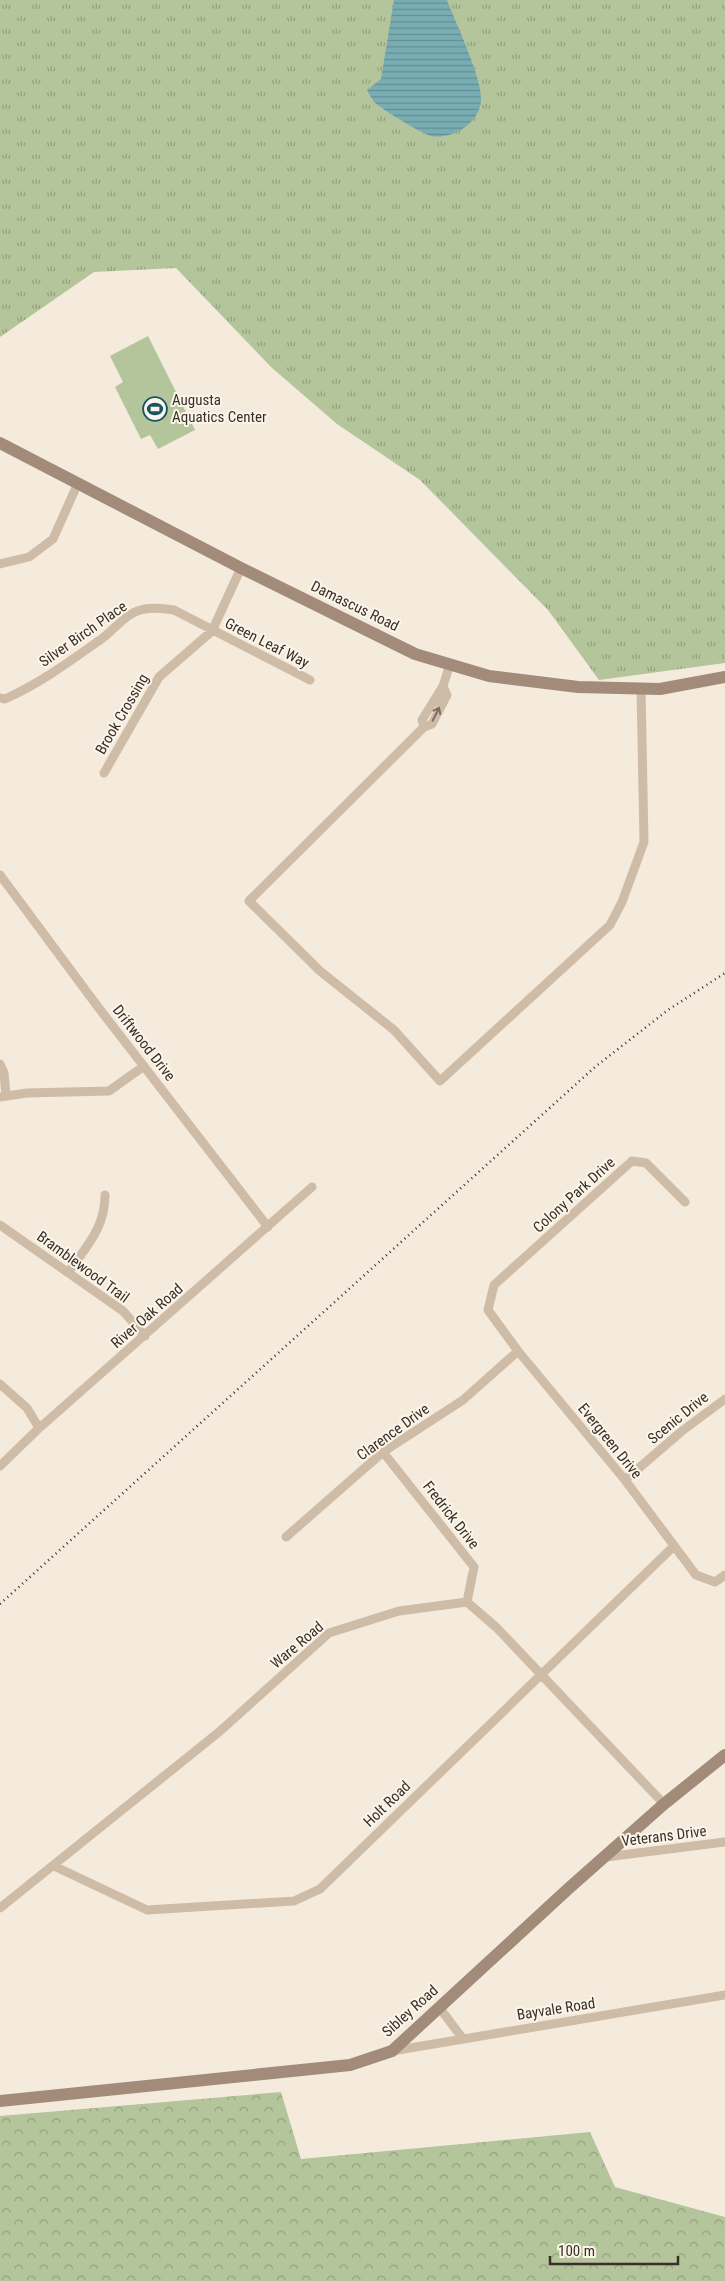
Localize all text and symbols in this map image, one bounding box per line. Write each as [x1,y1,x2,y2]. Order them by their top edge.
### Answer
place label: Augusta Aquatics Center [172,391,267,426]
sports icon: Augusta Aquatics Center [142,396,168,422]
street label: Damascus Road [308,577,402,635]
street label: Silver Birch Place [36,597,130,671]
street label: Green Leaf Way [222,614,312,672]
street label: Brook Crossing [92,670,152,758]
one-way arrow [432,707,442,722]
street label: Driftwood Drive [109,1001,179,1085]
street label: Colony Park Drive [529,1153,619,1237]
street label: Bramblewood Trail [33,1227,133,1307]
street label: River Oak Road [107,1280,187,1352]
street label: Scenic Drive [644,1388,712,1448]
street label: Clarence Drive [353,1400,433,1464]
street label: Evergreen Drive [574,1400,646,1482]
street label: Fredrick Drive [419,1478,483,1552]
street label: Ware Road [267,1618,327,1672]
street label: Holt Road [360,1777,414,1831]
street label: Veterans Drive [620,1822,708,1850]
street label: Sibley Road [378,1981,442,2041]
street label: Bayvale Road [516,1994,596,2024]
scale bar [550,2234,678,2266]
text: 100 m [558,2242,595,2260]

